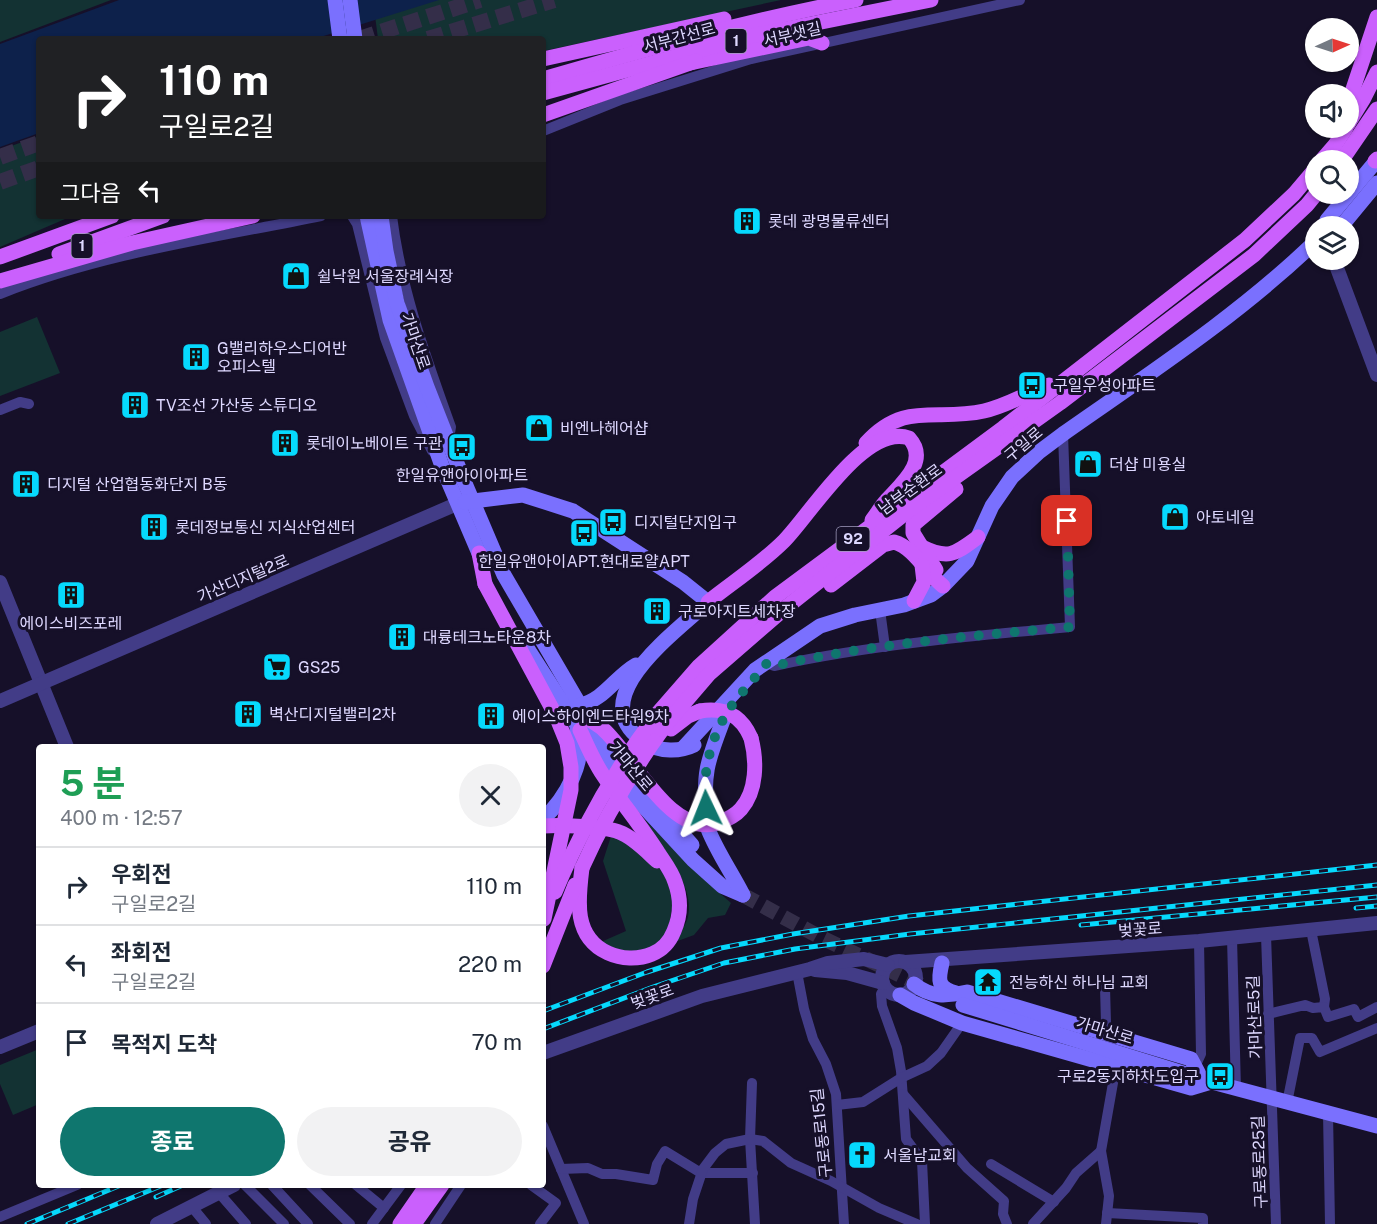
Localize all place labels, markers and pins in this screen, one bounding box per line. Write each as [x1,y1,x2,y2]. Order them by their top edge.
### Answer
building icon: 롯데 광명물류센터 [731,205,763,237]
place label: 롯데 광명물류센터 [768,212,890,231]
shop icon: 쉴낙원 서울장례식장 [280,260,312,292]
place label: 쉴낙원 서울장례식장 [317,267,454,286]
place label: G밸리하우스디어반 오피스텔 [217,339,347,376]
building icon: G밸리하우스디어반 오피스텔 [180,341,212,373]
bus stop icon: 구일우성아파트 [1016,369,1048,401]
place label: 구일우성아파트 [1053,376,1156,395]
building icon: TV조선 가산동 스튜디오 [119,389,151,421]
place label: TV조선 가산동 스튜디오 [156,396,317,415]
shop icon: 비엔나헤어샵 [523,412,555,444]
place label: 비엔나헤어샵 [560,419,649,438]
building icon: 롯데이노베이트 구관 [269,427,301,459]
bus stop icon: 한일유앤아이아파트 [446,431,478,463]
place label: 롯데이노베이트 구관 [306,434,443,453]
shop icon: 더샵 미용실 [1072,448,1104,480]
place label: 더샵 미용실 [1109,455,1187,474]
place label: 한일유앤아이아파트 [396,466,528,485]
building icon: 디지털 산업협동화단지 B동 [10,468,42,500]
place label: 디지털 산업협동화단지 B동 [47,475,228,494]
pin [1041,495,1092,546]
shop icon: 아토네일 [1159,501,1191,533]
bus stop icon: 디지털단지입구 [597,506,629,538]
place label: 아토네일 [1196,508,1255,527]
building icon: 롯데정보통신 지식산업센터 [138,511,170,543]
place label: 디지털단지입구 [634,513,737,532]
bus stop icon: 한일유앤아이APT.현대로얄APT [568,517,600,549]
place label: 롯데정보통신 지식산업센터 [175,518,356,537]
place label: 한일유앤아이APT.현대로얄APT [478,552,690,571]
building icon: 에이스비즈포레 [55,579,87,611]
building icon: 구로아지트세차장 [641,595,673,627]
place label: 구로아지트세차장 [678,602,796,621]
place label: 에이스비즈포레 [19,614,123,633]
building icon: 대륭테크노타운8차 [386,621,418,653]
place label: 대륭테크노타운8차 [423,628,551,647]
supermarket icon: GS25 [261,651,293,683]
place label: GS25 [298,658,340,677]
building icon: 벽산디지털밸리2차 [232,698,264,730]
building icon: 에이스하이엔드타워9차 [475,700,507,732]
place label: 벽산디지털밸리2차 [269,705,397,724]
place label: 에이스하이엔드타워9차 [512,707,669,726]
temple icon: 전능하신 하나님 교회 [972,966,1004,998]
place label: 전능하신 하나님 교회 [1009,973,1149,992]
bus stop icon: 구로2동지하차도입구 [1204,1060,1236,1092]
place label: 구로2동지하차도입구 [1057,1067,1199,1086]
church icon: 서울남교회 [846,1139,878,1171]
place label: 서울남교회 [883,1146,957,1165]

